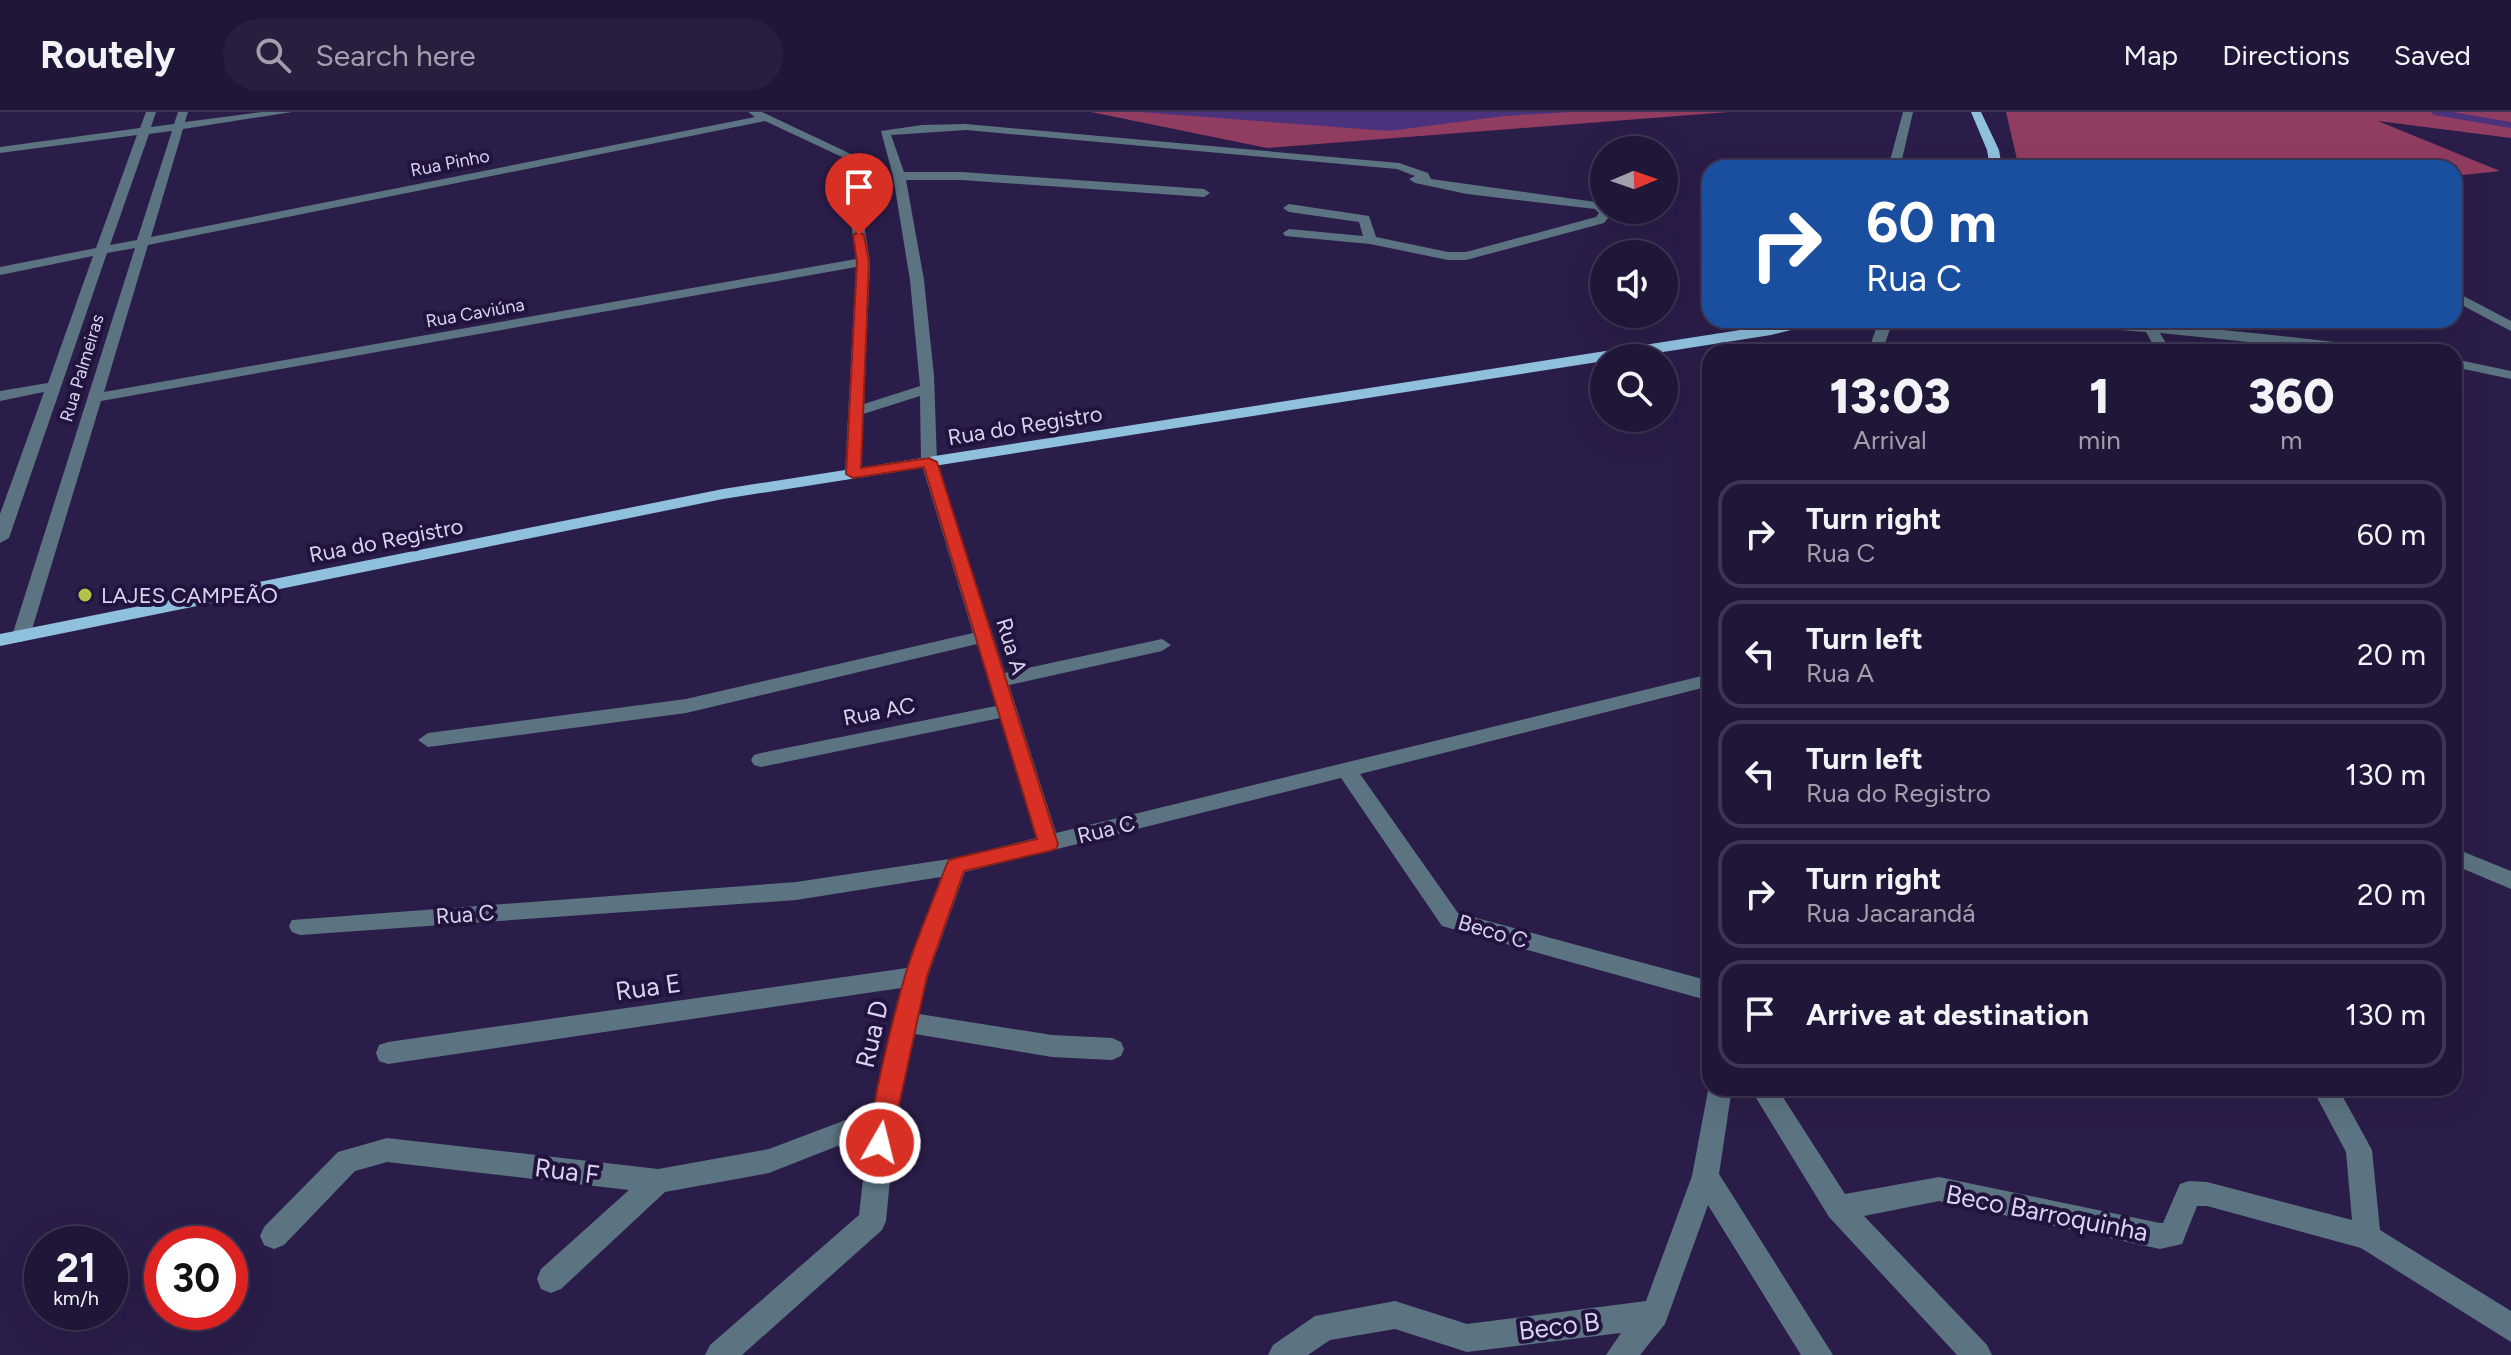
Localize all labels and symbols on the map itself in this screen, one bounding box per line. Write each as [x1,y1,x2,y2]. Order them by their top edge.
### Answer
north arrow [1590,136,1678,224]
street label: Rua Pinho [409,145,491,181]
pin [825,153,893,235]
street label: Rua Caviúna [424,294,526,332]
street label: Rua Palmeiras [55,312,109,424]
street label: Rua do Registro [946,400,1104,451]
street label: Rua do Registro [307,512,465,569]
place label: LAJES CAMPEÃO [101,582,278,609]
marker: LAJES CAMPEÃO [76,586,94,604]
street label: Rua A [990,615,1033,678]
street label: Rua AC [841,691,918,732]
street label: Rua C [1074,809,1138,850]
street label: Rua C [435,899,495,930]
street label: Beco C [1455,909,1531,954]
street label: Rua E [613,967,683,1007]
street label: Rua D [849,997,895,1071]
position arrow [838,1101,922,1185]
street label: Rua F [533,1151,601,1191]
street label: Beco Barroquinha [1943,1178,2151,1248]
speed limit sign: 30 [144,1226,248,1330]
street label: Beco B [1517,1305,1601,1347]

